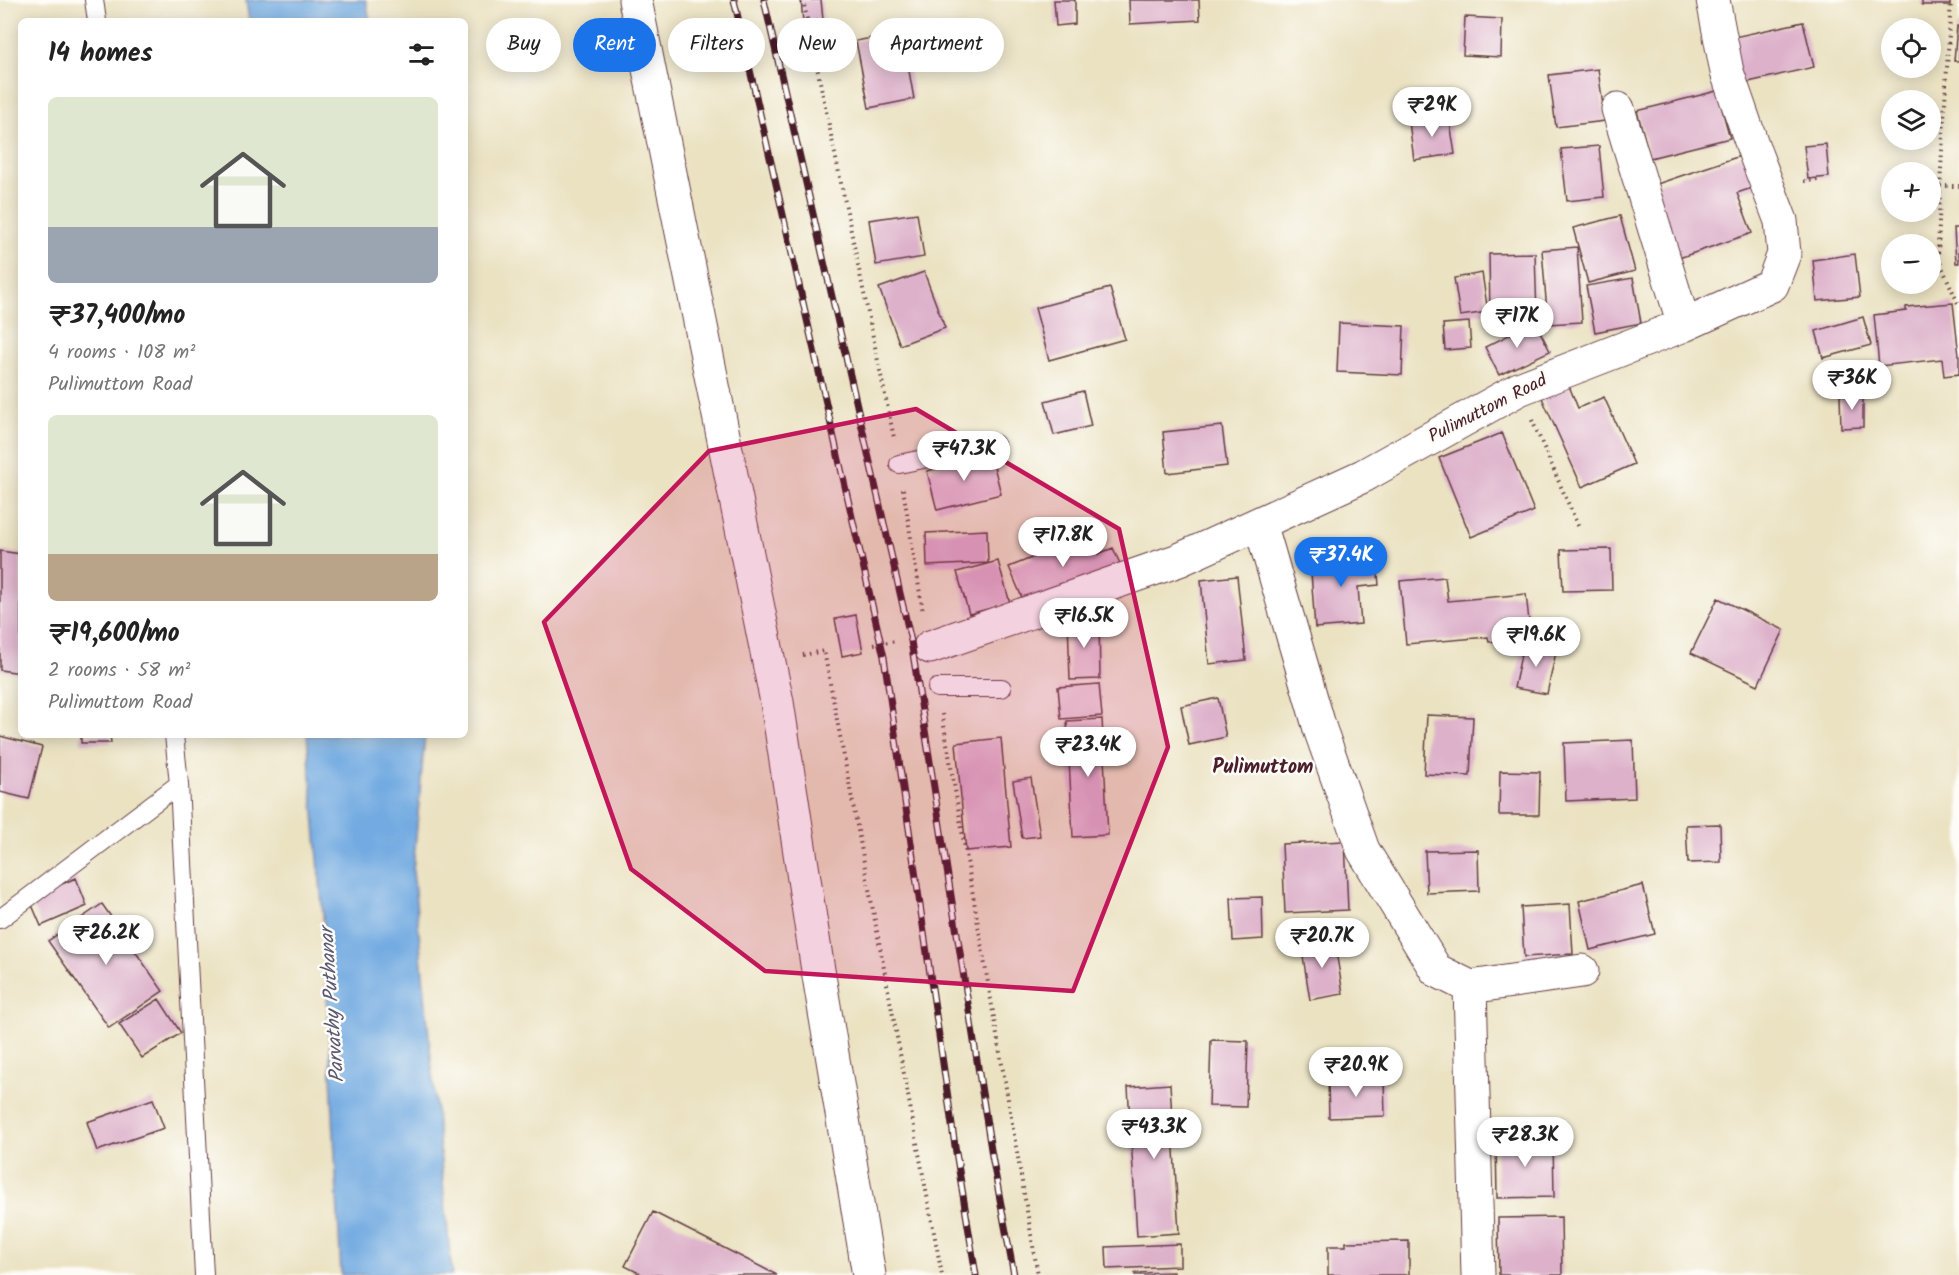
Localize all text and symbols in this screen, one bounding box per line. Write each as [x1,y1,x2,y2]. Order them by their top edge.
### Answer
chip: Buy [486,18,561,72]
chip: Rent [573,18,656,72]
chip: Filters [668,18,765,72]
chip: New [777,18,857,72]
chip: Apartment [869,18,1004,72]
map controls [1881,18,1941,294]
button: locate [1881,18,1941,78]
text: 14 homes [48,33,153,75]
icon: filters [405,38,438,71]
pin: ₹29K [1396,87,1468,138]
text: ₹29K [1406,90,1458,122]
button: layers [1881,90,1941,150]
icon: home [189,136,297,244]
button: + [1881,162,1941,222]
button: − [1881,234,1941,294]
text: ₹37,400/mo [48,295,185,337]
pin: ₹17K [1481,298,1553,349]
text: ₹17K [1495,301,1539,333]
text: 4 rooms · 108 m² [48,337,195,369]
pin: ₹36K [1816,360,1888,411]
text: ₹36K [1826,363,1878,395]
street label: Pulimuttom Road [1424,366,1553,451]
text: Pulimuttom Road [48,369,192,401]
pin: ₹47.3K [915,431,1013,482]
text: ₹47.3K [931,434,997,466]
icon: home [189,454,297,562]
pin: ₹17.8K [1014,517,1112,568]
text: ₹17.8K [1032,520,1094,552]
pin: ₹37.4K [1292,537,1390,588]
text: ₹37.4K [1308,540,1374,572]
pin: ₹16.5K [1035,598,1133,649]
text: ₹16.5K [1053,601,1115,633]
text: ₹19,600/mo [48,613,180,655]
pin: ₹19.6K [1487,617,1585,668]
text: ₹19.6K [1505,620,1567,652]
text: 2 rooms · 58 m² [48,655,190,687]
text: Pulimuttom Road [48,687,192,719]
pin: ₹23.4K [1039,727,1137,778]
text: ₹23.4K [1054,730,1122,762]
district label: Pulimuttom [1213,752,1313,784]
pin: ₹26.2K [57,915,155,966]
text: ₹26.2K [72,918,140,950]
pin: ₹20.7K [1273,918,1371,969]
text: ₹20.7K [1289,921,1355,953]
water label: Parvathy Puthanar [311,922,354,1084]
pin: ₹20.9K [1307,1047,1405,1098]
text: ₹20.9K [1323,1050,1389,1082]
pin: ₹43.3K [1105,1109,1203,1160]
text: ₹43.3K [1121,1112,1187,1144]
pin: ₹28.3K [1476,1117,1574,1168]
text: ₹28.3K [1491,1120,1559,1152]

